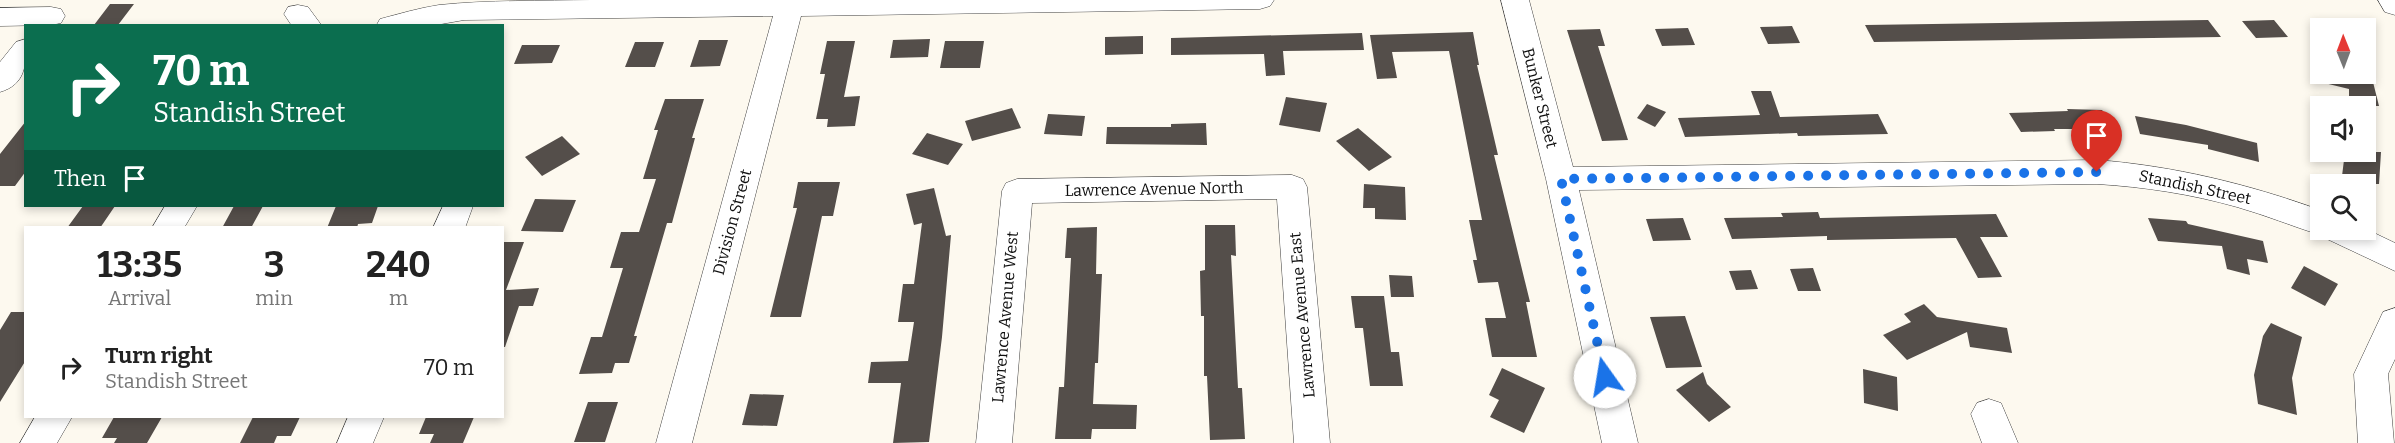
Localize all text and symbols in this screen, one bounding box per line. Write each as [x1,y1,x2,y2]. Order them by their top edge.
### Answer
north arrow [2310,18,2376,84]
map controls [2310,18,2376,240]
text: 70 m [153,46,249,96]
street label: Bunker Street [1518,46,1562,150]
icon: right [54,48,132,126]
button: sound [2310,96,2376,162]
text: Standish Street [153,97,346,129]
pin [2071,110,2122,172]
icon: arrive [2080,119,2113,152]
icon: arrive [118,162,151,195]
text: Then [54,165,106,192]
street label: Standish Street [2137,166,2253,208]
street label: Division Street [709,167,755,277]
button: search [2310,174,2376,240]
street label: Lawrence Avenue North [1064,178,1244,200]
street label: Lawrence Avenue West [988,230,1022,403]
street label: Lawrence Avenue East [1285,231,1319,399]
text: 13:35 [97,243,182,287]
text: 3 [264,243,284,287]
text: 240 [366,243,431,287]
text: Arrival [108,286,171,310]
text: min [255,286,293,310]
text: m [389,286,408,310]
text: Turn right [105,342,213,369]
position arrow [1573,345,1637,409]
icon: right [54,351,87,384]
text: 70 m [424,354,474,381]
text: Standish Street [105,369,248,393]

